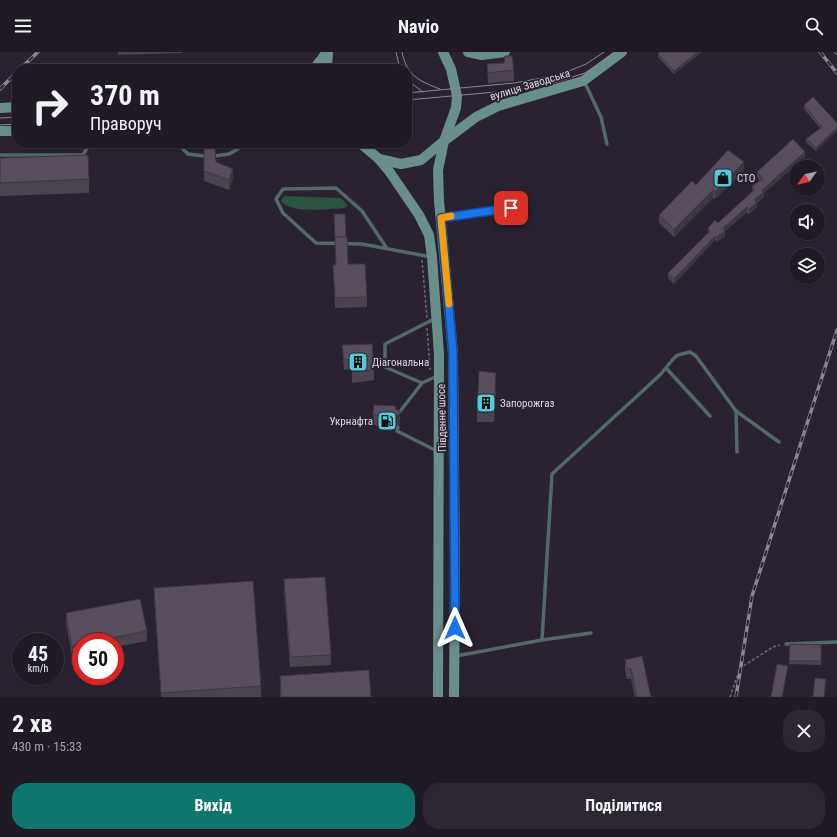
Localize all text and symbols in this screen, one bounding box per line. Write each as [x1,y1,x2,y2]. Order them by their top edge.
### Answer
icon: menu [12,15,34,37]
icon: search [803,15,825,37]
text: Navio [398,16,439,37]
street label: вулиця Заводська [488,67,572,103]
text: 370 m [90,79,160,112]
icon: right [24,80,76,132]
text: Праворуч [90,113,162,134]
north arrow [789,160,825,196]
map controls [789,160,825,284]
shop icon: СТО [712,167,734,189]
place label: СТО [737,172,755,185]
pin [494,191,528,225]
icon: arrive [500,197,522,219]
button: sound [789,204,825,240]
button: layers [789,248,825,284]
building icon: Діагональна [347,351,369,373]
place label: Діагональна [372,356,429,369]
street label: Південне шосе [435,384,449,452]
building icon: Запорожгаз [475,392,497,414]
place label: Запорожгаз [500,397,555,410]
fuel station icon: Укрнафта [376,410,398,432]
place label: Укрнафта [330,415,373,428]
position arrow [434,607,476,649]
speed limit sign: 50 [72,633,124,685]
text: 45 [28,642,48,666]
text: km/h [28,663,48,674]
text: 2 хв [12,710,52,738]
button: close [783,710,825,752]
text: 430 m · 15:33 [12,739,82,754]
button: Вихід [12,783,415,829]
button: Поділитися [423,783,825,829]

